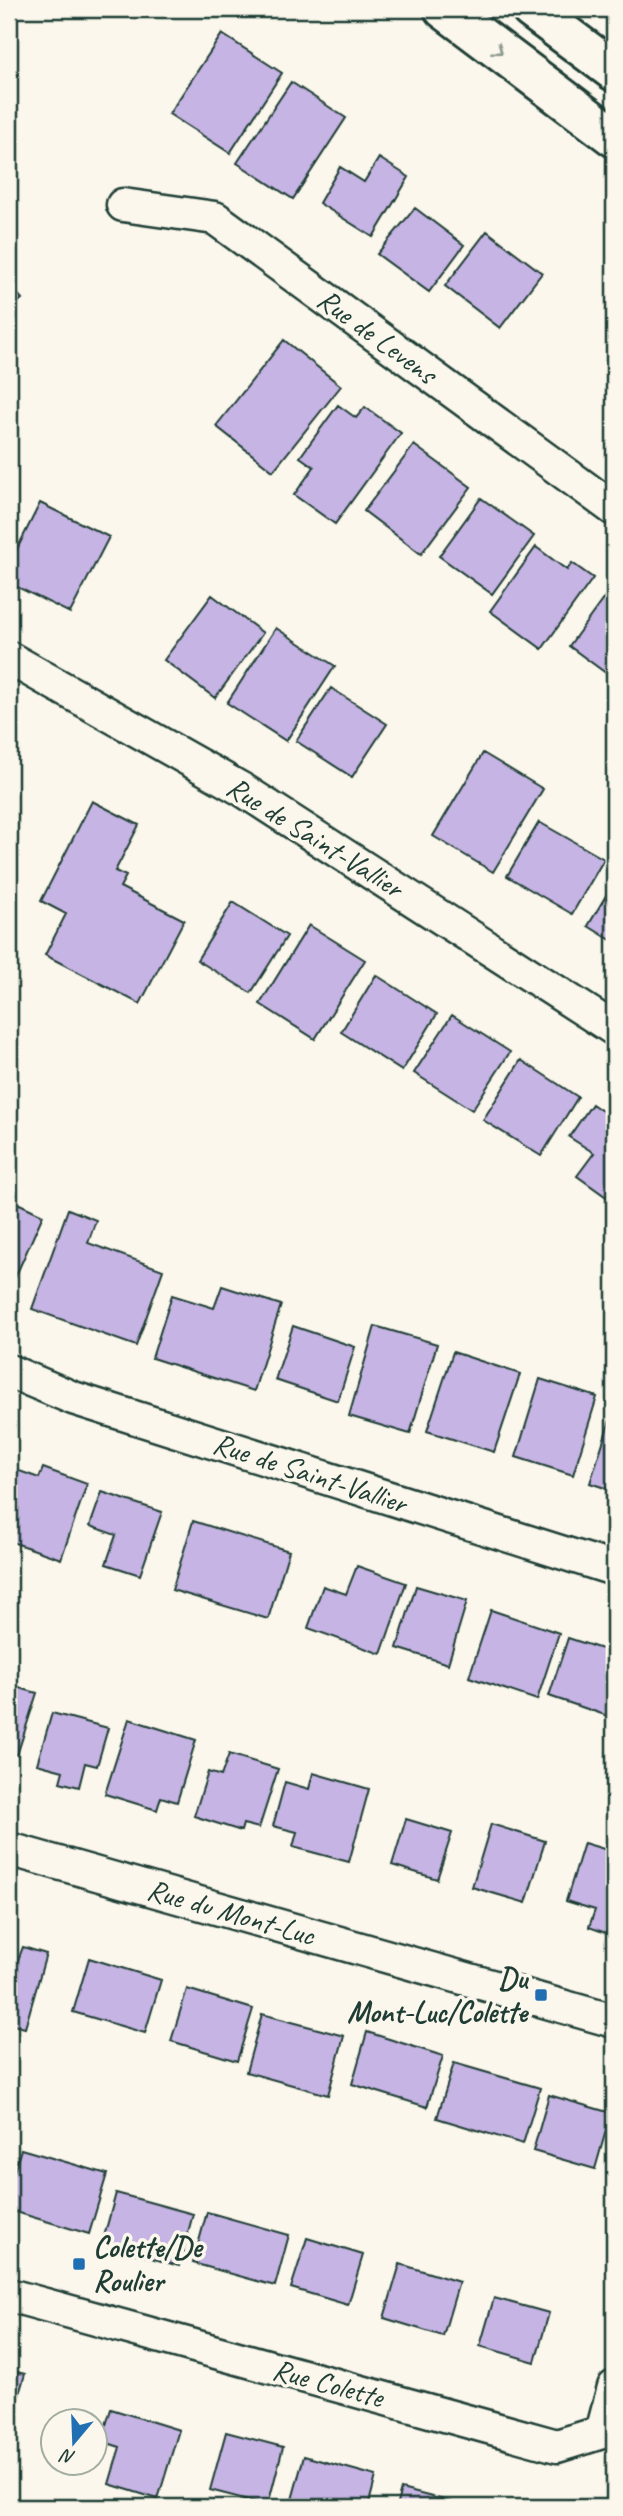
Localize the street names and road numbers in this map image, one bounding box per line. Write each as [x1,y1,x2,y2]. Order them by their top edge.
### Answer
street label: Rue de Levens [310,280,446,394]
street label: Rue de Saint-Vallier [220,768,412,908]
street label: Rue de Saint-Vallier [209,1424,414,1523]
street label: Rue du Mont-Luc [143,1870,320,1954]
street label: Rue Colette [269,2350,390,2417]

